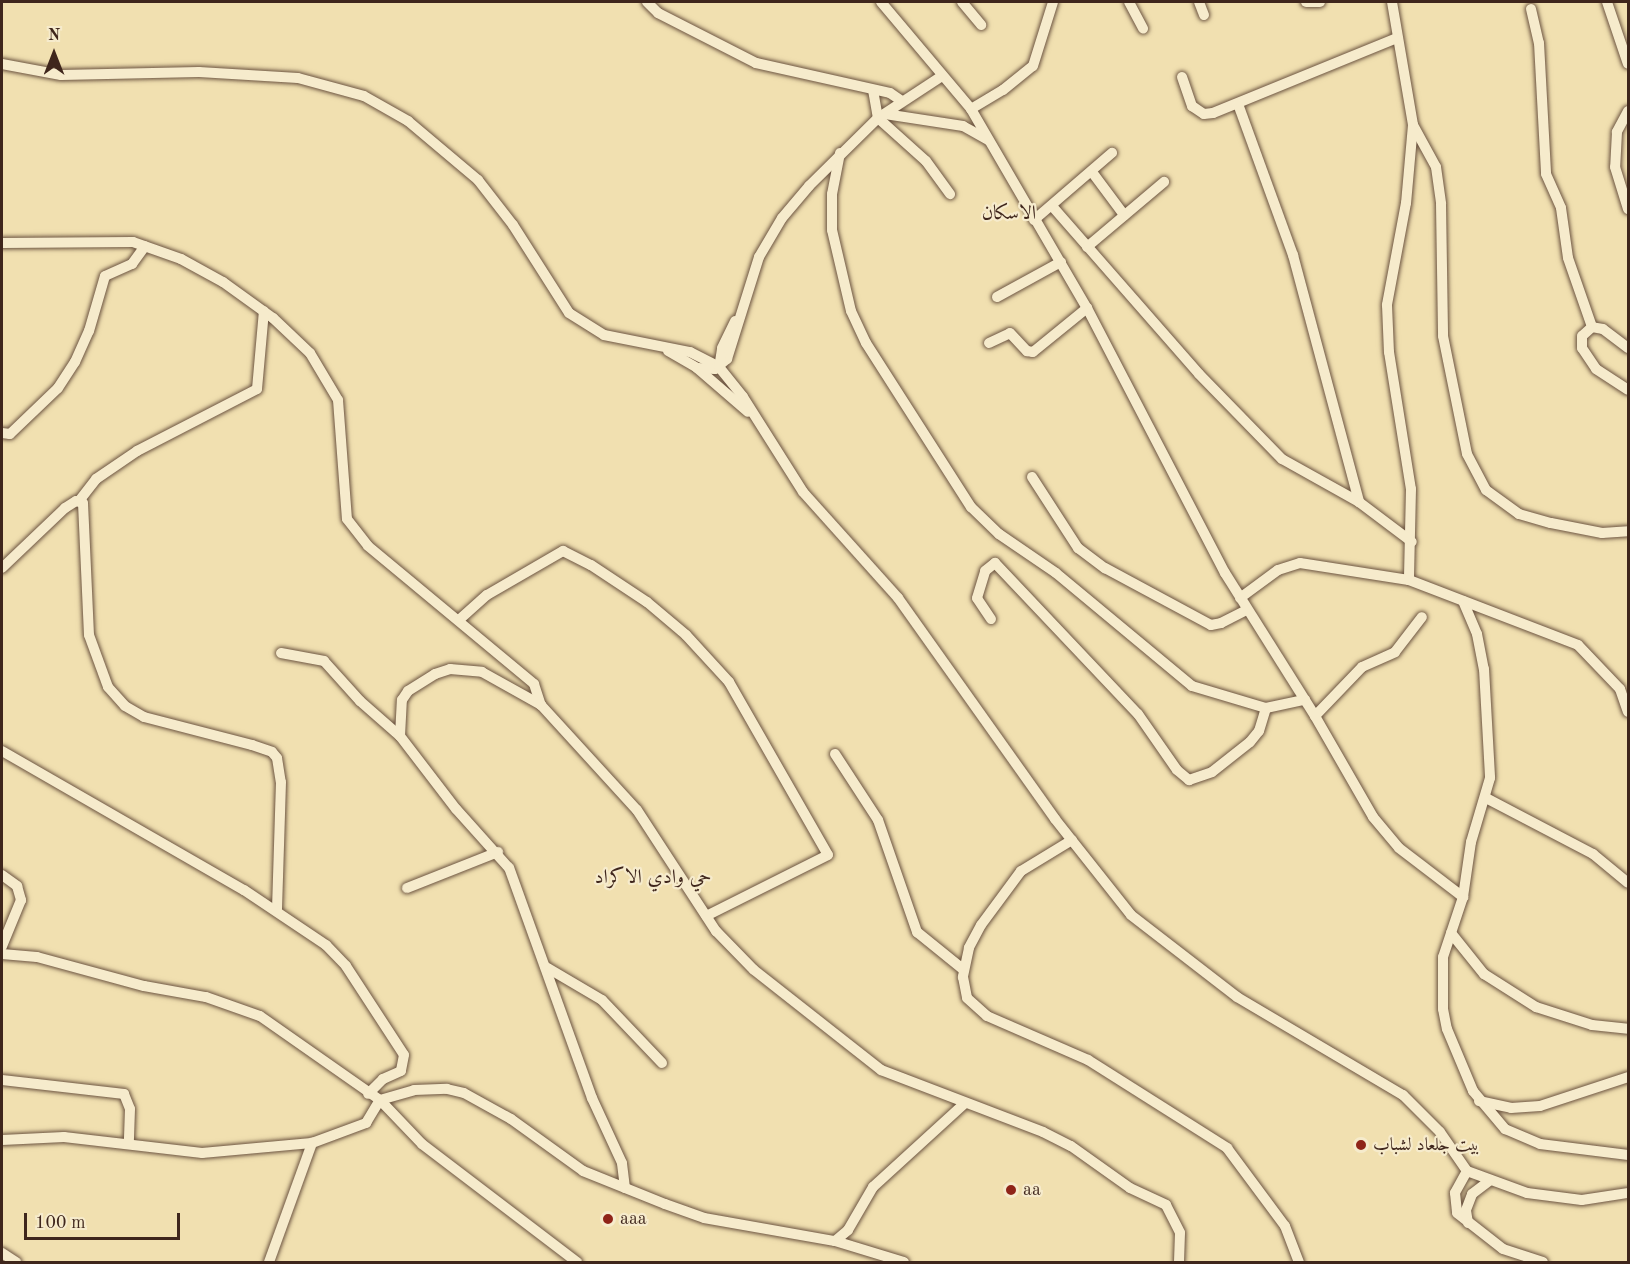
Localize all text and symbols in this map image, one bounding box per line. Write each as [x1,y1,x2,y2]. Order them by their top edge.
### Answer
north arrow [24,24,84,84]
text: N [48,28,60,44]
district label: الاسكان [982,202,1036,226]
district label: حي وادي الاكراد [594,866,712,890]
place label: بيت جلعاد لشباب [1373,1134,1479,1156]
marker: بيت جلعاد لشباب [1354,1138,1368,1152]
place label: aa [1023,1179,1041,1201]
marker: aa [1004,1183,1018,1197]
scale bar [27,1201,183,1239]
place label: aaa [620,1208,647,1230]
marker: aaa [601,1212,615,1226]
text: 100 m [35,1214,86,1232]

